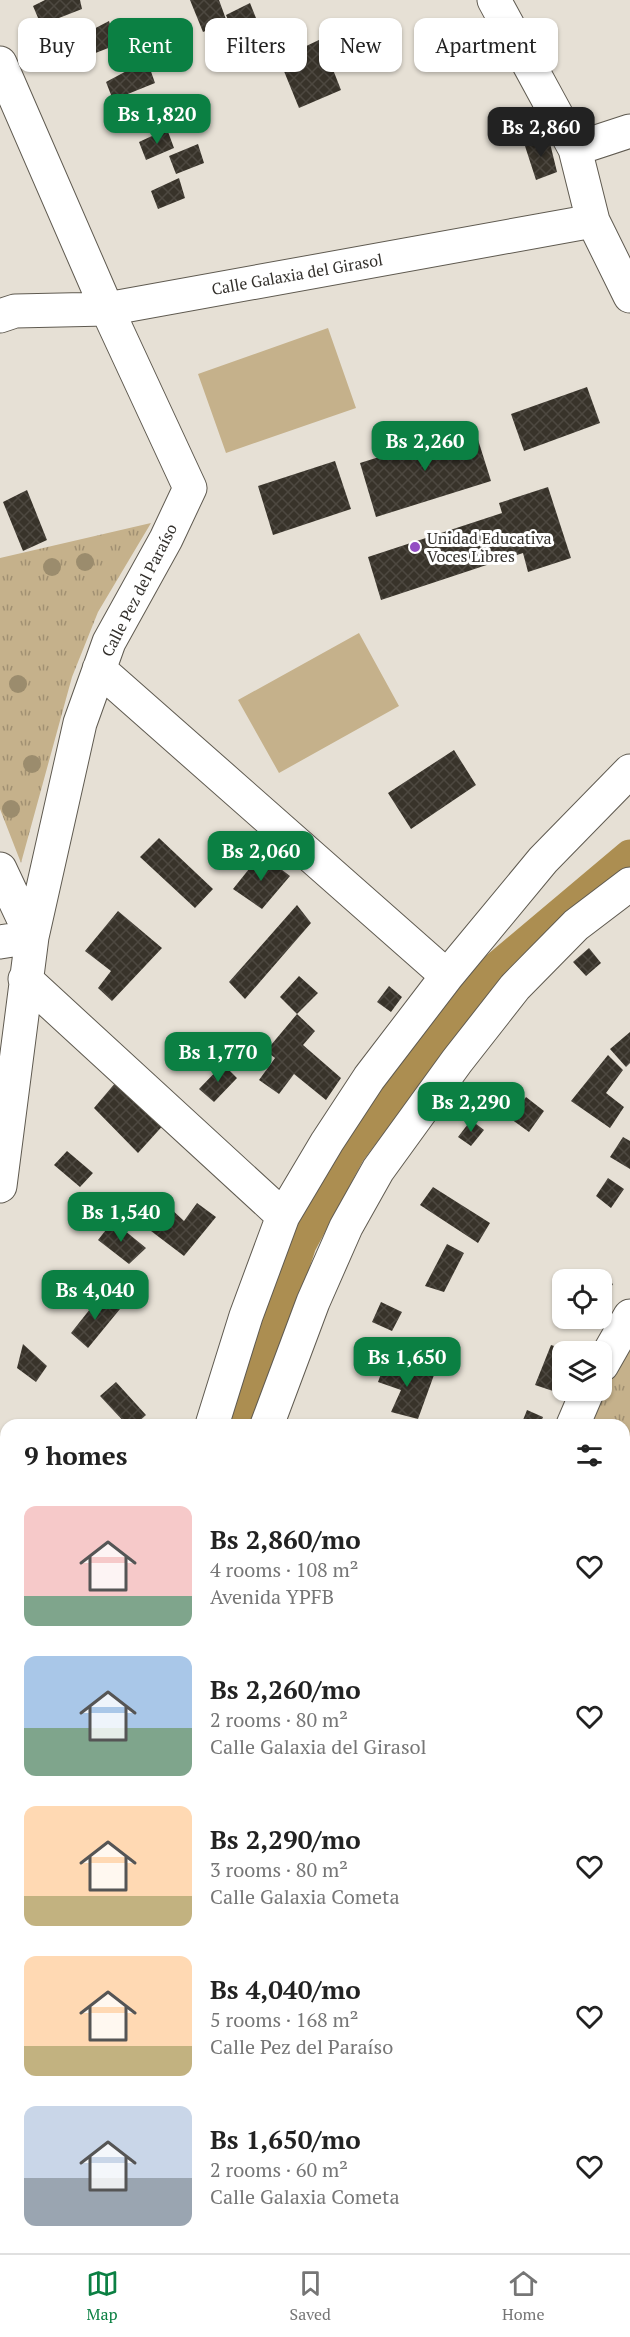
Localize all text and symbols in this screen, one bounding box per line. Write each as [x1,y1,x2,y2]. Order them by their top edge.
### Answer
chip: Buy [18,18,96,72]
chip: Rent [108,18,193,72]
chip: Filters [205,18,307,72]
chip: New [319,18,402,72]
chip: Apartment [414,18,558,72]
pin: Bs 1,820 [95,94,219,145]
text: Bs 1,820 [118,100,196,127]
pin: Bs 2,860 [479,107,603,158]
text: Bs 2,860 [502,113,580,140]
street label: Calle Galaxia del Girasol [210,248,384,300]
pin: Bs 2,260 [363,421,487,472]
text: Bs 2,260 [386,427,464,454]
street label: Calle Pez del Paraíso [96,520,182,660]
place label: Unidad Educativa Voces Libres [427,527,552,567]
marker: Unidad Educativa Voces Libres [408,540,422,554]
pin: Bs 2,060 [199,831,323,882]
text: Bs 2,060 [222,837,300,864]
pin: Bs 1,770 [156,1032,280,1083]
text: Bs 1,770 [179,1038,257,1065]
pin: Bs 2,290 [409,1082,533,1133]
text: Bs 2,290 [432,1088,510,1115]
pin: Bs 1,540 [59,1192,183,1243]
text: Bs 1,540 [82,1198,160,1225]
map controls [552,1269,612,1401]
button: locate [552,1269,612,1329]
pin: Bs 4,040 [33,1270,157,1321]
text: Bs 4,040 [56,1276,134,1303]
pin: Bs 1,650 [345,1337,469,1388]
button: layers [552,1341,612,1401]
text: Bs 1,650 [368,1343,446,1370]
text: 9 homes [24,1438,128,1472]
icon: filters [573,1439,606,1472]
text: Bs 2,860/mo [210,1522,361,1556]
icon: home [72,1530,144,1602]
icon: heart [573,1550,606,1583]
text: 4 rooms · 108 m² [210,1556,358,1583]
text: Avenida YPFB [210,1583,334,1610]
text: Bs 2,260/mo [210,1672,361,1706]
icon: home [72,1680,144,1752]
icon: heart [573,1700,606,1733]
text: 2 rooms · 80 m² [210,1706,348,1733]
text: Calle Galaxia del Girasol [210,1733,427,1760]
text: Bs 2,290/mo [210,1822,361,1856]
icon: home [72,1830,144,1902]
icon: heart [573,1850,606,1883]
text: 3 rooms · 80 m² [210,1856,348,1883]
text: Calle Galaxia Cometa [210,1883,400,1910]
text: Bs 4,040/mo [210,1972,361,2006]
icon: home [72,1980,144,2052]
icon: heart [573,2000,606,2033]
text: 5 rooms · 168 m² [210,2006,358,2033]
text: Calle Pez del Paraíso [210,2033,393,2060]
text: Bs 1,650/mo [210,2122,361,2156]
icon: home [72,2130,144,2202]
icon: heart [573,2150,606,2183]
text: 2 rooms · 60 m² [210,2156,348,2183]
text: Calle Galaxia Cometa [210,2183,400,2210]
tab: Map [86,2267,119,2325]
tab: Saved [290,2267,331,2325]
tab: Home [502,2267,544,2325]

